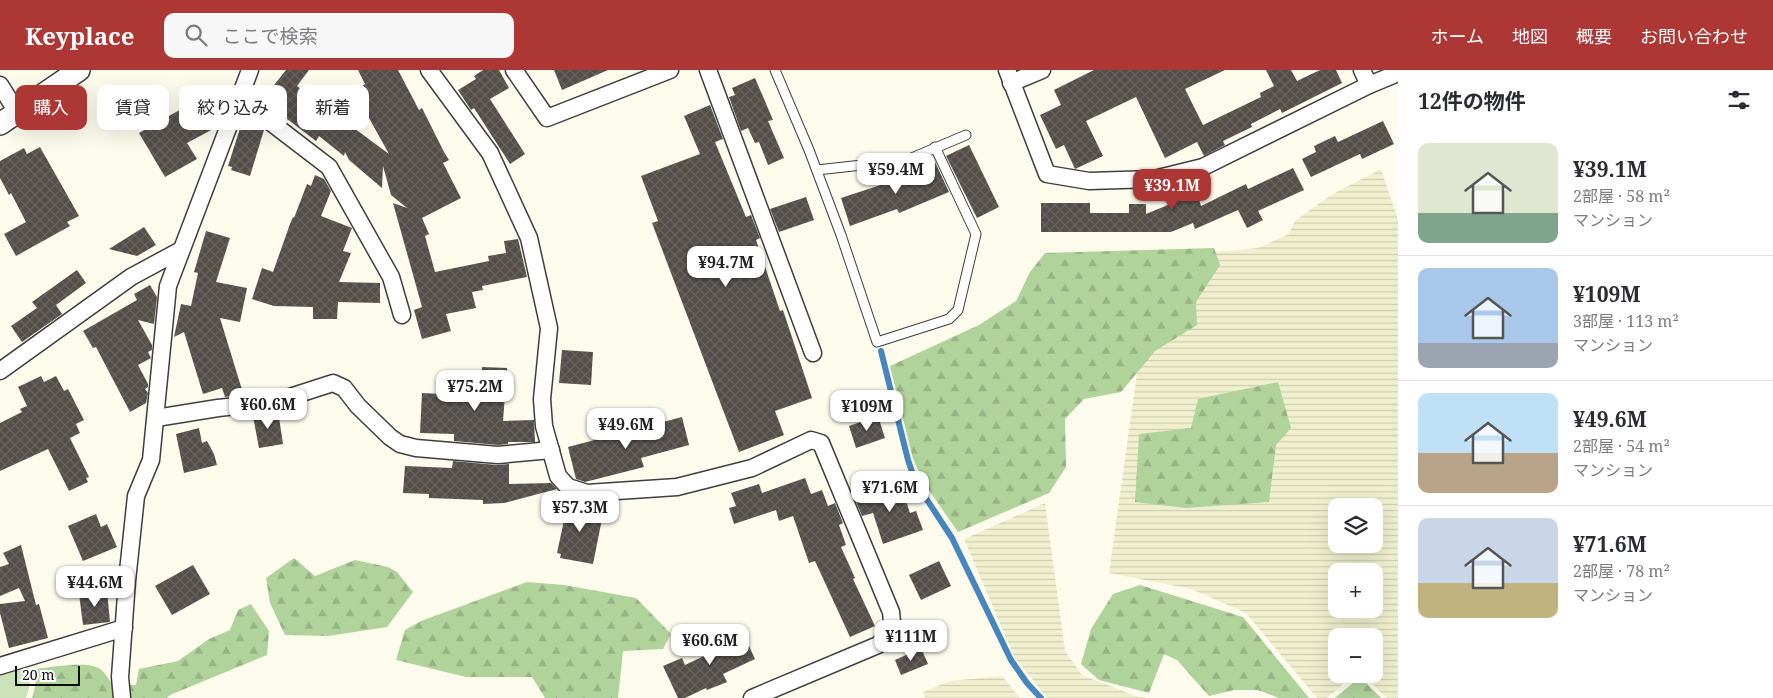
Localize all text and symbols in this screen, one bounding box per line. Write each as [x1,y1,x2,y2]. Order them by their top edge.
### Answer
search box [164,13,514,58]
text: Keyplace [25,19,134,52]
icon: search [182,21,210,49]
text: ここで検索 [222,23,317,49]
text: ホーム [1431,24,1484,48]
text: 地図 [1512,24,1548,48]
text: 概要 [1576,24,1612,48]
text: お問い合わせ [1640,24,1748,48]
chip: 購入 [15,85,87,130]
chip: 賃貸 [97,85,169,130]
chip: 絞り込み [179,85,287,130]
chip: 新着 [297,85,369,130]
icon: filters [1725,86,1753,114]
text: 12件の物件 [1418,87,1526,115]
pin: ¥59.4M [855,152,937,195]
text: ¥39.1M [1573,155,1647,183]
text: ¥59.4M [868,158,924,180]
icon: home [1458,163,1518,223]
pin: ¥39.1M [1131,168,1213,211]
text: ¥39.1M [1144,174,1200,196]
text: 2部屋 · 58 m² [1573,185,1670,207]
text: マンション [1573,209,1653,231]
pin: ¥94.7M [685,246,767,288]
text: ¥94.7M [698,251,754,273]
text: ¥109M [1573,280,1640,308]
icon: home [1458,288,1518,348]
text: 3部屋 · 113 m² [1573,310,1679,332]
text: マンション [1573,334,1653,356]
pin: ¥75.2M [434,370,516,412]
text: ¥75.2M [447,375,503,397]
pin: ¥60.6M [227,388,309,430]
pin: ¥109M [832,390,902,432]
text: ¥60.6M [240,393,296,415]
text: ¥109M [841,395,893,417]
text: ¥49.6M [1573,405,1647,433]
pin: ¥49.6M [585,408,667,450]
text: ¥49.6M [598,413,654,435]
icon: home [1458,413,1518,473]
text: 2部屋 · 54 m² [1573,435,1670,457]
text: マンション [1573,459,1653,481]
pin: ¥71.6M [849,470,931,513]
text: ¥71.6M [862,476,918,498]
pin: ¥57.3M [539,490,621,533]
text: ¥57.3M [552,496,608,518]
map controls [1328,498,1383,683]
button: layers [1328,498,1383,553]
text: ¥71.6M [1573,530,1647,558]
icon: home [1458,538,1518,598]
text: 2部屋 · 78 m² [1573,560,1670,582]
button: + [1328,563,1383,618]
pin: ¥44.6M [54,566,136,608]
text: ¥44.6M [67,571,123,593]
text: マンション [1573,584,1653,606]
pin: ¥111M [876,620,946,662]
pin: ¥60.6M [669,624,751,666]
text: ¥111M [885,625,937,647]
button: − [1328,628,1383,683]
text: ¥60.6M [682,629,738,651]
scale bar [15,663,80,686]
text: 20 m [22,665,55,684]

